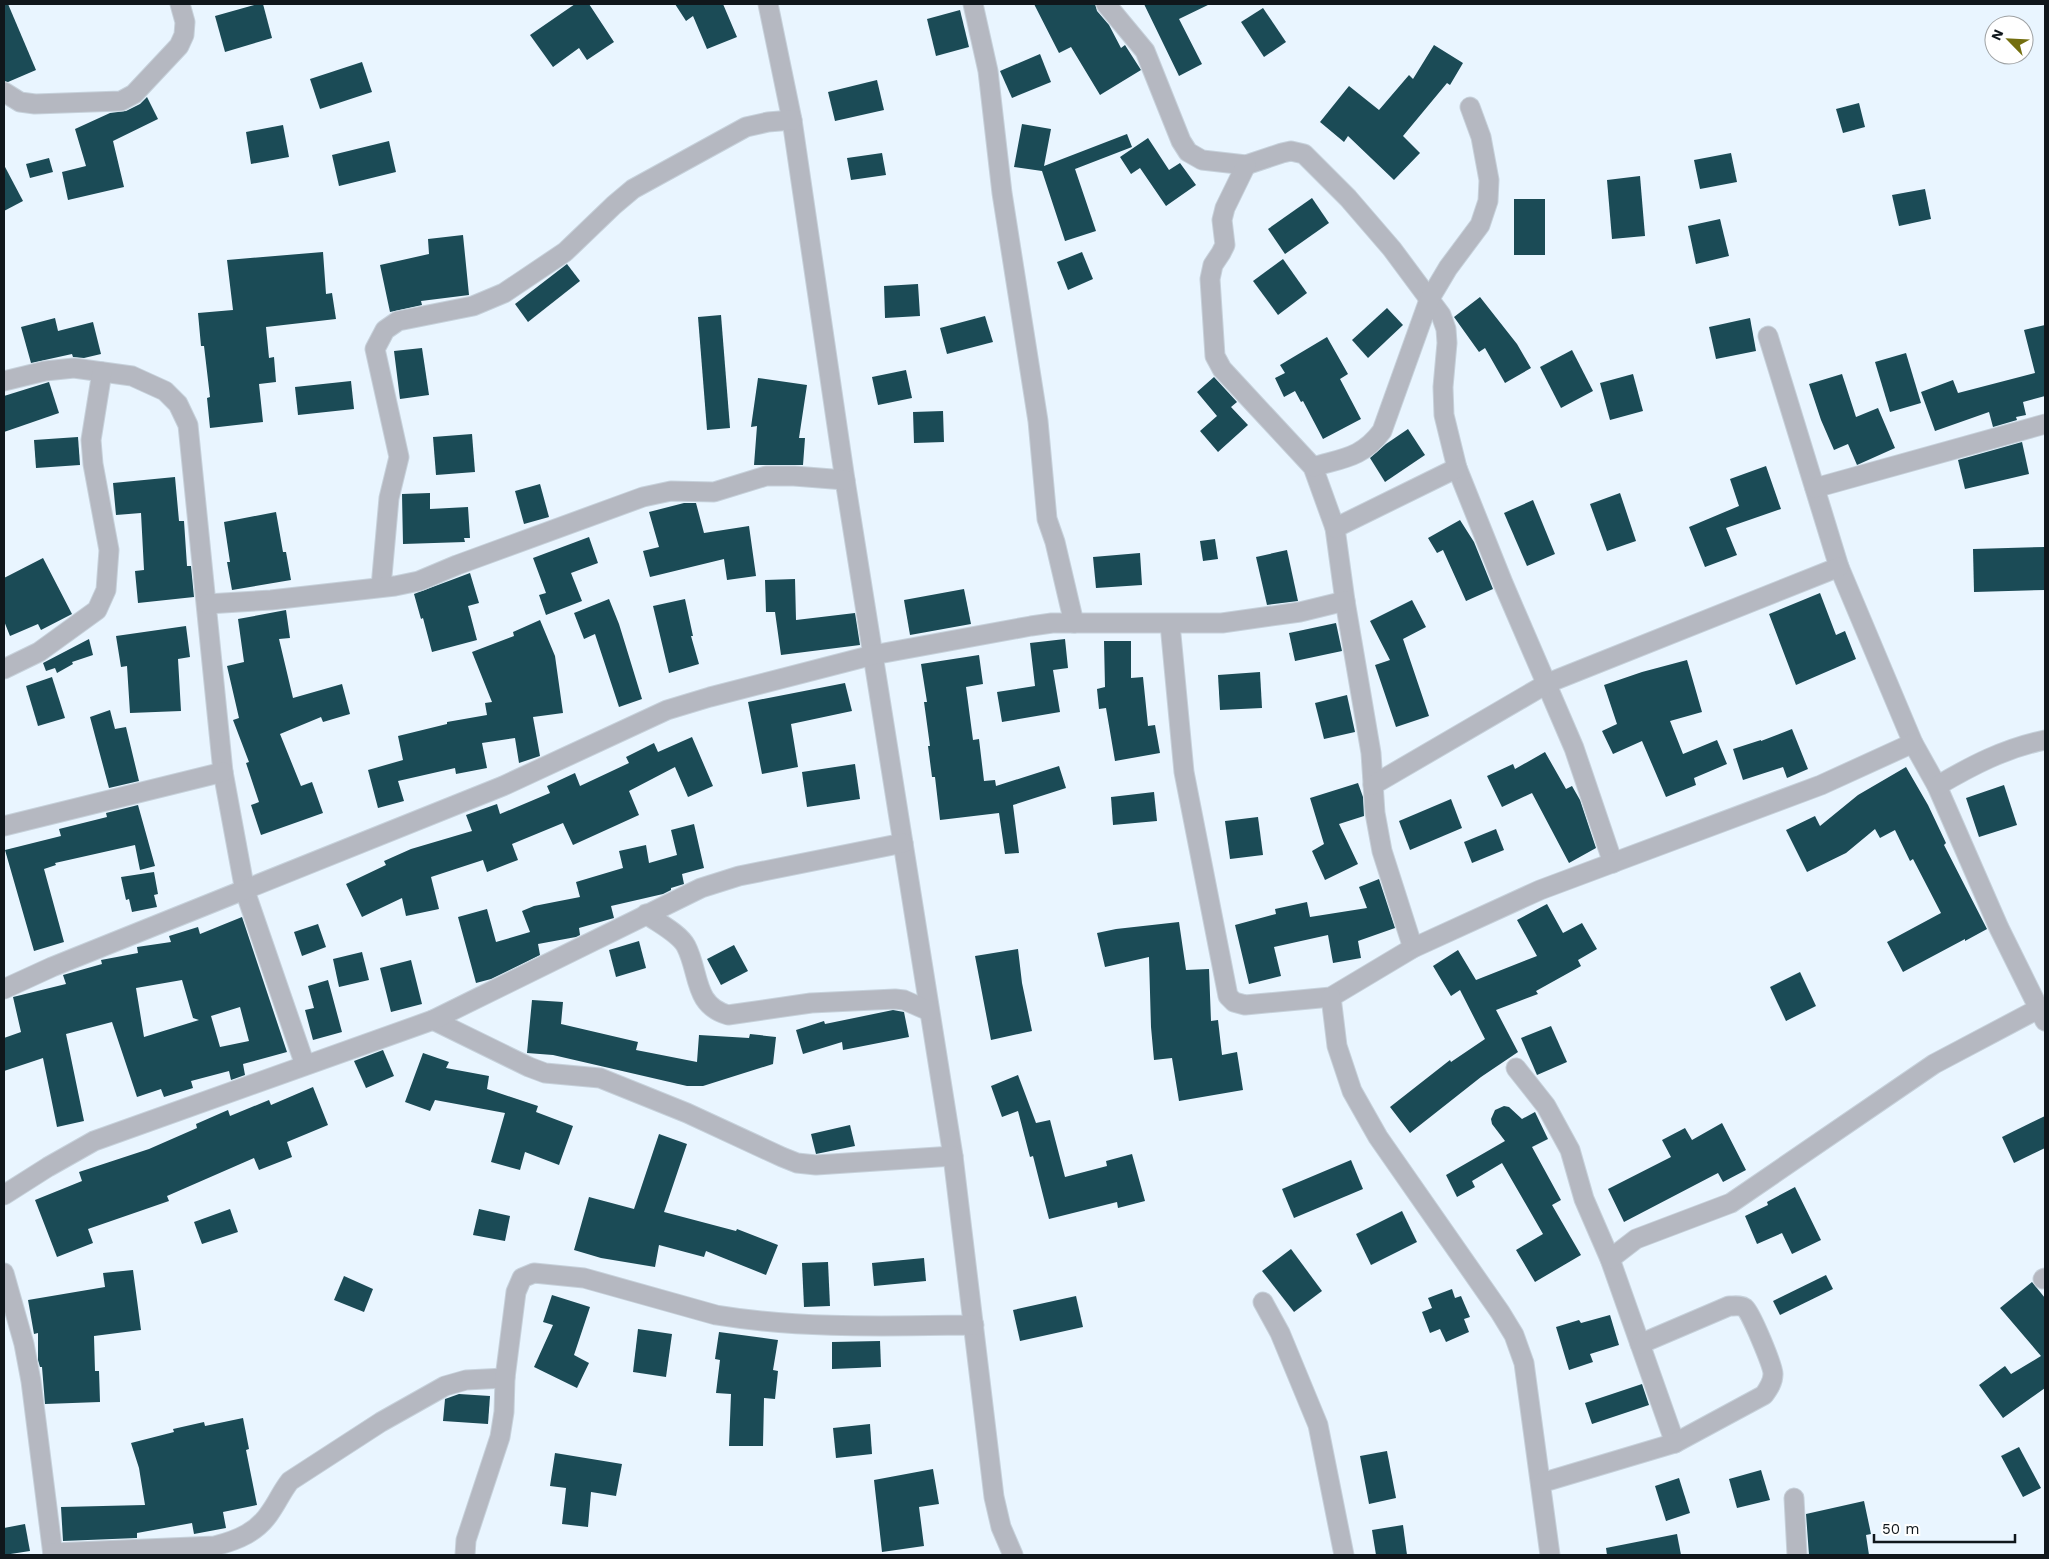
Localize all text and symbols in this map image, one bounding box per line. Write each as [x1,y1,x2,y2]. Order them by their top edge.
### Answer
north arrow [1984,15,2034,65]
text: N [1988,27,2007,43]
scale bar [1874,1512,2015,1544]
text: 50 m [1882,1520,1919,1538]

